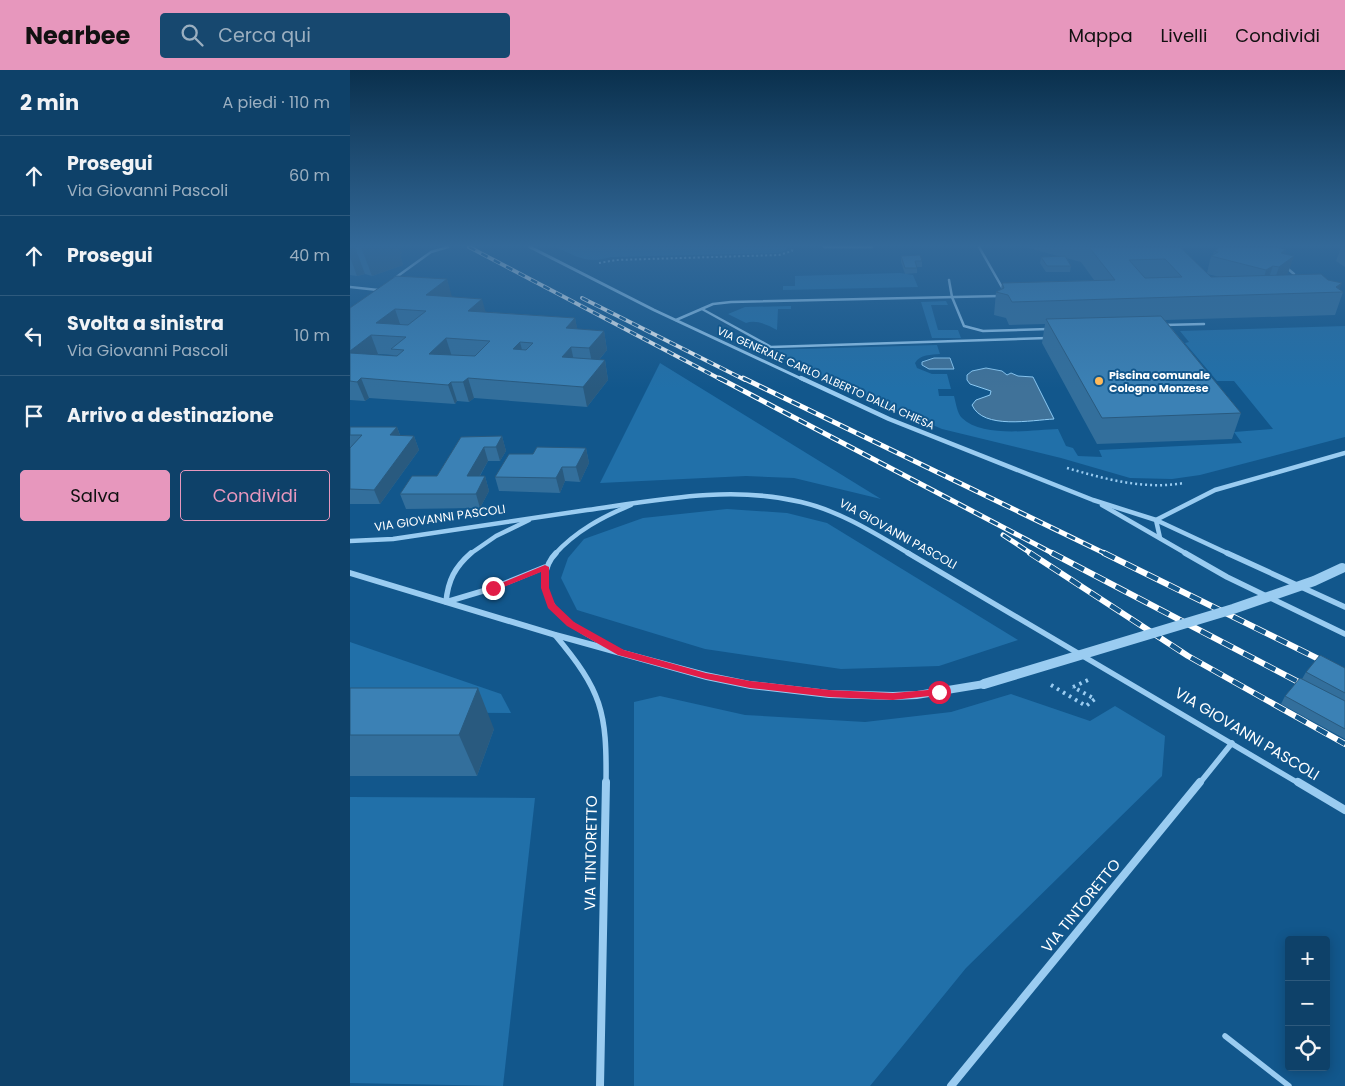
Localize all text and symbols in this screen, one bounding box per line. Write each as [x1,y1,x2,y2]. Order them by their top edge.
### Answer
search box [160,13,510,58]
text: Nearbee [25,19,130,52]
icon: search [178,21,206,49]
text: Cerca qui [218,22,311,49]
text: Mappa [1068,23,1133,48]
text: Livelli [1161,23,1207,48]
text: Condividi [1235,23,1320,48]
text: 2 min [20,88,79,117]
text: A piedi · 110 m [223,91,330,114]
text: Prosegui [67,150,153,177]
icon: ahead [20,162,48,190]
text: 60 m [289,164,330,187]
text: Via Giovanni Pascoli [67,179,228,202]
icon: ahead [20,242,48,270]
text: Prosegui [67,242,153,269]
text: 40 m [289,244,330,267]
text: Svolta a sinistra [67,310,224,337]
icon: left [20,322,48,350]
street label: VIA GENERALE CARLO ALBERTO DALLA CHIESA [715,323,938,434]
text: 10 m [294,324,330,347]
text: Via Giovanni Pascoli [67,339,228,362]
place label: Piscina comunale Cologno Monzese [1109,367,1210,396]
marker: Piscina comunale Cologno Monzese [1093,375,1105,387]
icon: arrive [20,402,48,430]
text: Arrivo a destinazione [67,402,274,429]
button: Salva [20,470,170,521]
button: Condividi [180,470,330,521]
street label: VIA GIOVANNI PASCOLI [836,494,960,573]
street label: VIA GIOVANNI PASCOLI [373,500,507,535]
route end [482,577,505,600]
route start [928,681,951,704]
street label: VIA GIOVANNI PASCOLI [1171,682,1324,785]
street label: VIA TINTORETTO [579,795,602,911]
street label: VIA TINTORETTO [1036,854,1125,957]
map controls [1285,936,1330,1071]
button: + [1285,936,1330,981]
button: − [1285,981,1330,1026]
button: locate [1285,1026,1330,1071]

